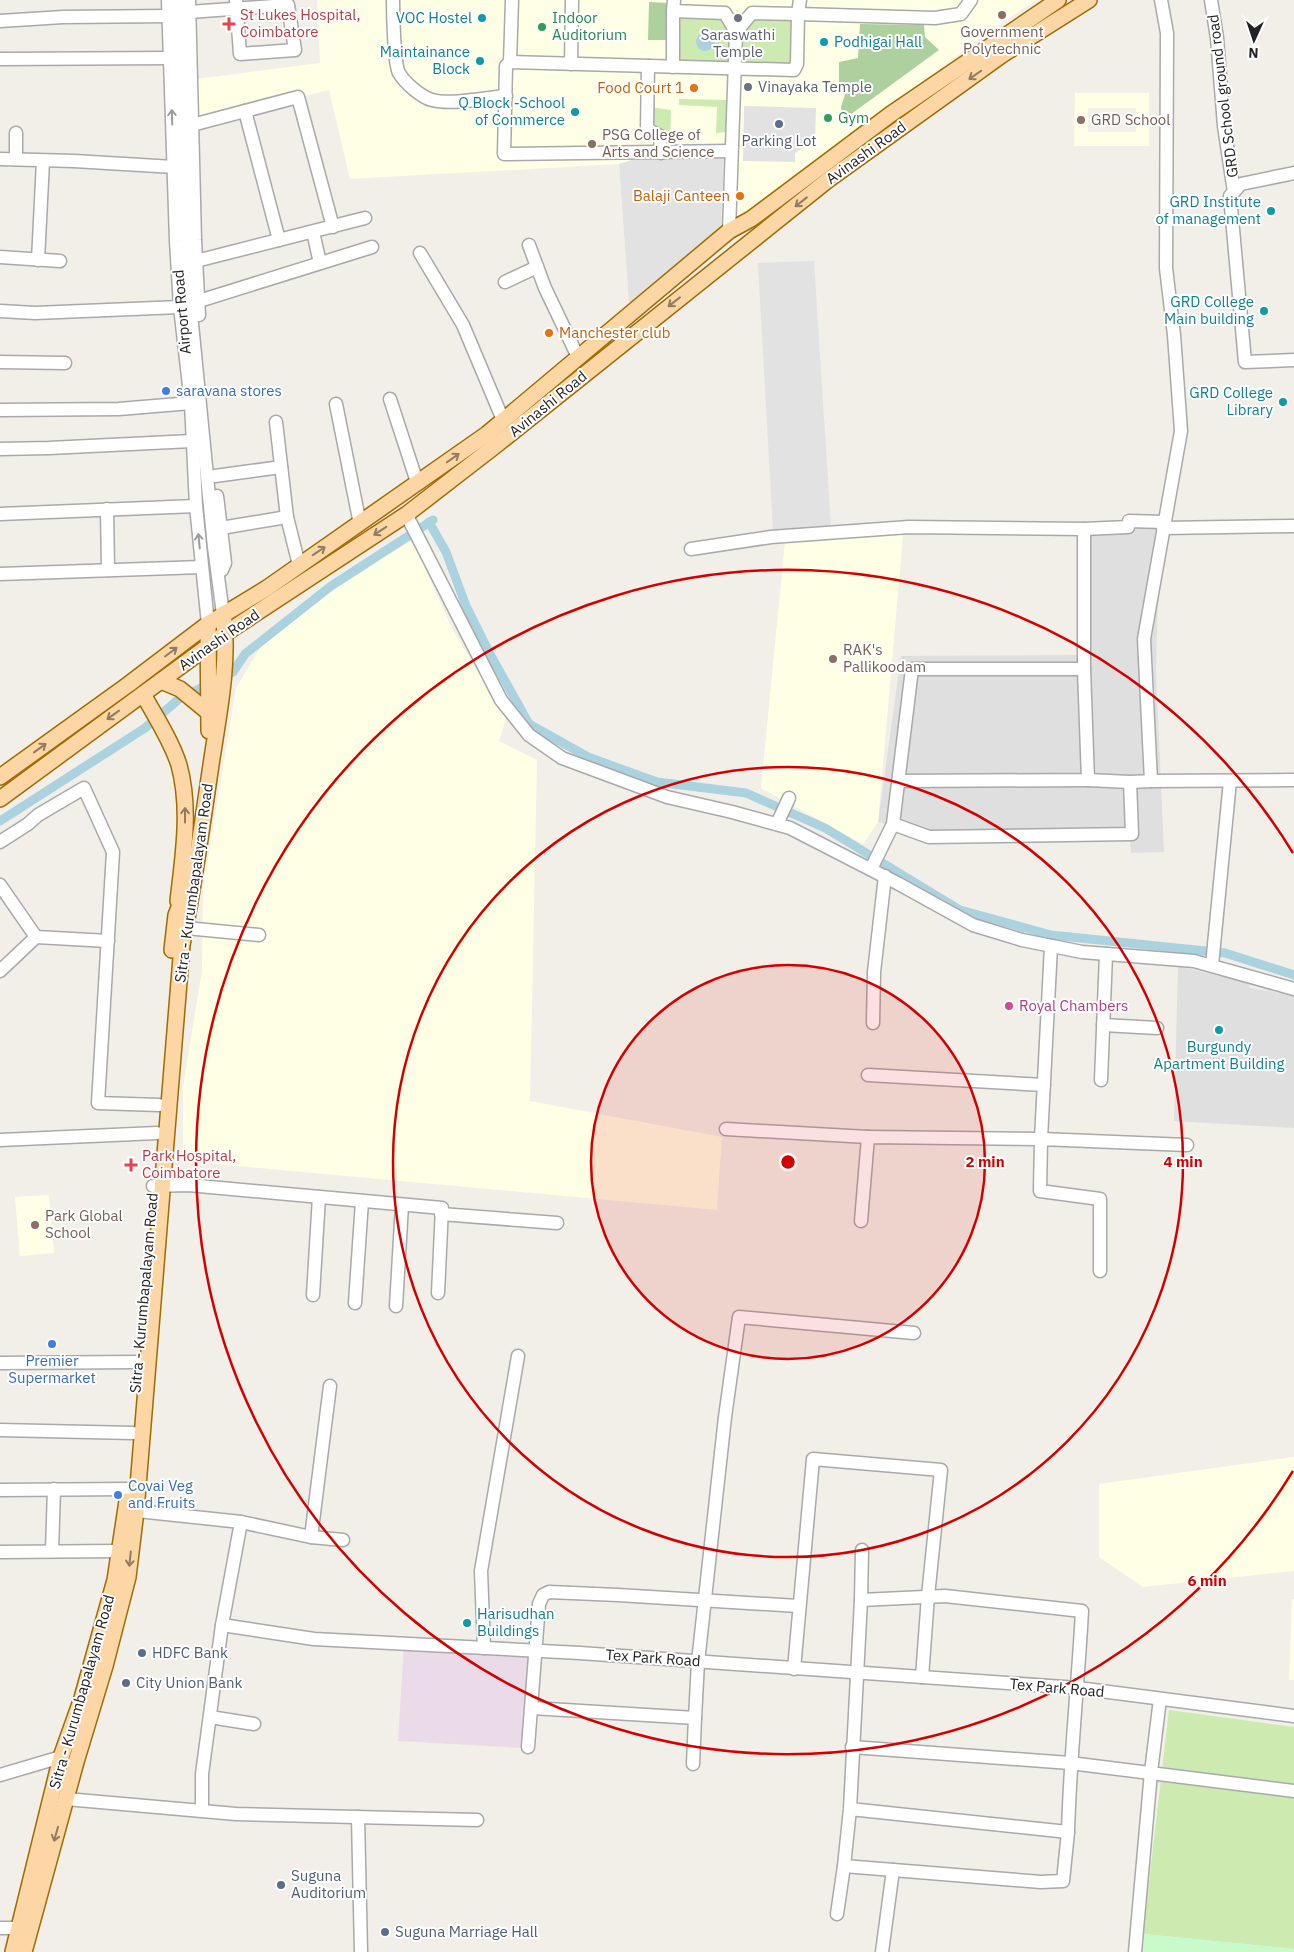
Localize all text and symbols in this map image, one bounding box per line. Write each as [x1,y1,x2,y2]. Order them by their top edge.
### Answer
place label: St Lukes Hospital, Coimbatore [240,5,360,41]
place label: VOC Hostel [396,8,472,27]
place label: Indoor Auditorium [552,8,627,44]
marker: Government Polytechnic [996,9,1008,21]
marker: VOC Hostel [476,12,488,24]
marker: Saraswathi Temple [732,12,744,24]
street label: GRD School ground road [1203,13,1242,179]
north arrow [1229,15,1279,65]
marker: St Lukes Hospital, Coimbatore [222,17,236,31]
marker: Indoor Auditorium [536,21,548,33]
place label: Government Polytechnic [960,22,1044,58]
place label: Saraswathi Temple [701,25,775,61]
place label: Podhigai Hall [834,32,922,51]
marker: Podhigai Hall [818,36,830,48]
place label: Maintainance Block [380,42,470,78]
text: N [1248,44,1259,62]
marker: Maintainance Block [474,55,486,67]
one-way arrow [968,70,982,80]
place label: Vinayaka Temple [758,77,872,96]
place label: Food Court 1 [597,78,684,97]
marker: Vinayaka Temple [742,81,754,93]
marker: Food Court 1 [688,82,700,94]
place label: Q Block -School of Commerce [458,93,565,129]
marker: Q Block -School of Commerce [569,106,581,118]
place label: Gym [838,108,869,127]
one-way arrow [167,109,177,125]
place label: GRD School [1091,110,1170,129]
marker: Gym [822,112,834,124]
marker: GRD School [1075,114,1087,126]
street label: Avinashi Road [822,117,910,188]
marker: Parking Lot [773,118,785,130]
place label: PSG College of Arts and Science [602,125,715,161]
place label: Parking Lot [741,131,817,150]
marker: PSG College of Arts and Science [586,138,598,150]
place label: Balaji Canteen [633,186,730,205]
marker: Balaji Canteen [734,190,746,202]
place label: GRD Institute of management [1155,192,1261,228]
one-way arrow [795,196,808,207]
marker: GRD Institute of management [1265,205,1277,217]
street label: Airport Road [168,269,195,355]
place label: GRD College Main building [1164,292,1254,328]
one-way arrow [667,297,680,308]
marker: GRD College Main building [1258,305,1270,317]
place label: Manchester club [559,323,671,342]
marker: Manchester club [543,327,555,339]
street label: Avinashi Road [505,366,590,441]
place label: saravana stores [176,381,282,400]
place label: GRD College Library [1189,383,1274,419]
marker: saravana stores [160,385,172,397]
marker: GRD College Library [1277,396,1289,408]
one-way arrow [445,453,459,463]
one-way arrow [373,526,387,536]
one-way arrow [194,533,204,549]
one-way arrow [312,546,326,556]
street label: Avinashi Road [175,605,263,674]
place label: RAK's Pallikoodam [843,640,926,676]
one-way arrow [164,647,177,658]
marker: RAK's Pallikoodam [827,653,839,665]
one-way arrow [106,710,120,720]
one-way arrow [33,743,47,753]
street label: Sitra - Kurumbapalayam Road [170,782,217,984]
one-way arrow [180,807,190,823]
place label: Royal Chambers [1019,996,1128,1015]
marker: Royal Chambers [1003,1000,1015,1012]
marker: Burgundy Apartment Building [1213,1024,1225,1036]
place label: Burgundy Apartment Building [1154,1037,1284,1073]
place label: Park Hospital, Coimbatore [142,1146,236,1182]
text: 2 min [965,1152,1005,1171]
text: 4 min [1163,1152,1203,1171]
centre of rings [779,1153,797,1171]
marker: Park Hospital, Coimbatore [124,1158,138,1172]
street label: Sitra - Kurumbapalayam Road [125,1192,162,1394]
place label: Park Global School [45,1206,123,1242]
marker: Park Global School [29,1219,41,1231]
marker: Premier Supermarket [46,1338,58,1350]
place label: Premier Supermarket [8,1351,96,1387]
place label: Covai Veg and Fruits [128,1476,195,1512]
marker: Covai Veg and Fruits [112,1489,124,1501]
one-way arrow [125,1551,135,1567]
text: 6 min [1187,1571,1227,1590]
street label: Sitra - Kurumbapalayam Road [45,1593,118,1791]
place label: Harisudhan Buildings [477,1604,554,1640]
marker: Harisudhan Buildings [461,1617,473,1629]
place label: HDFC Bank [152,1643,228,1662]
street label: Tex Park Road [605,1645,701,1670]
marker: HDFC Bank [136,1647,148,1659]
place label: City Union Bank [136,1673,243,1692]
street label: Tex Park Road [1009,1674,1105,1701]
marker: City Union Bank [120,1677,132,1689]
one-way arrow [50,1826,60,1842]
place label: Suguna Auditorium [291,1866,366,1902]
marker: Suguna Auditorium [275,1879,287,1891]
place label: Suguna Marriage Hall [395,1922,538,1941]
marker: Suguna Marriage Hall [379,1926,391,1938]

